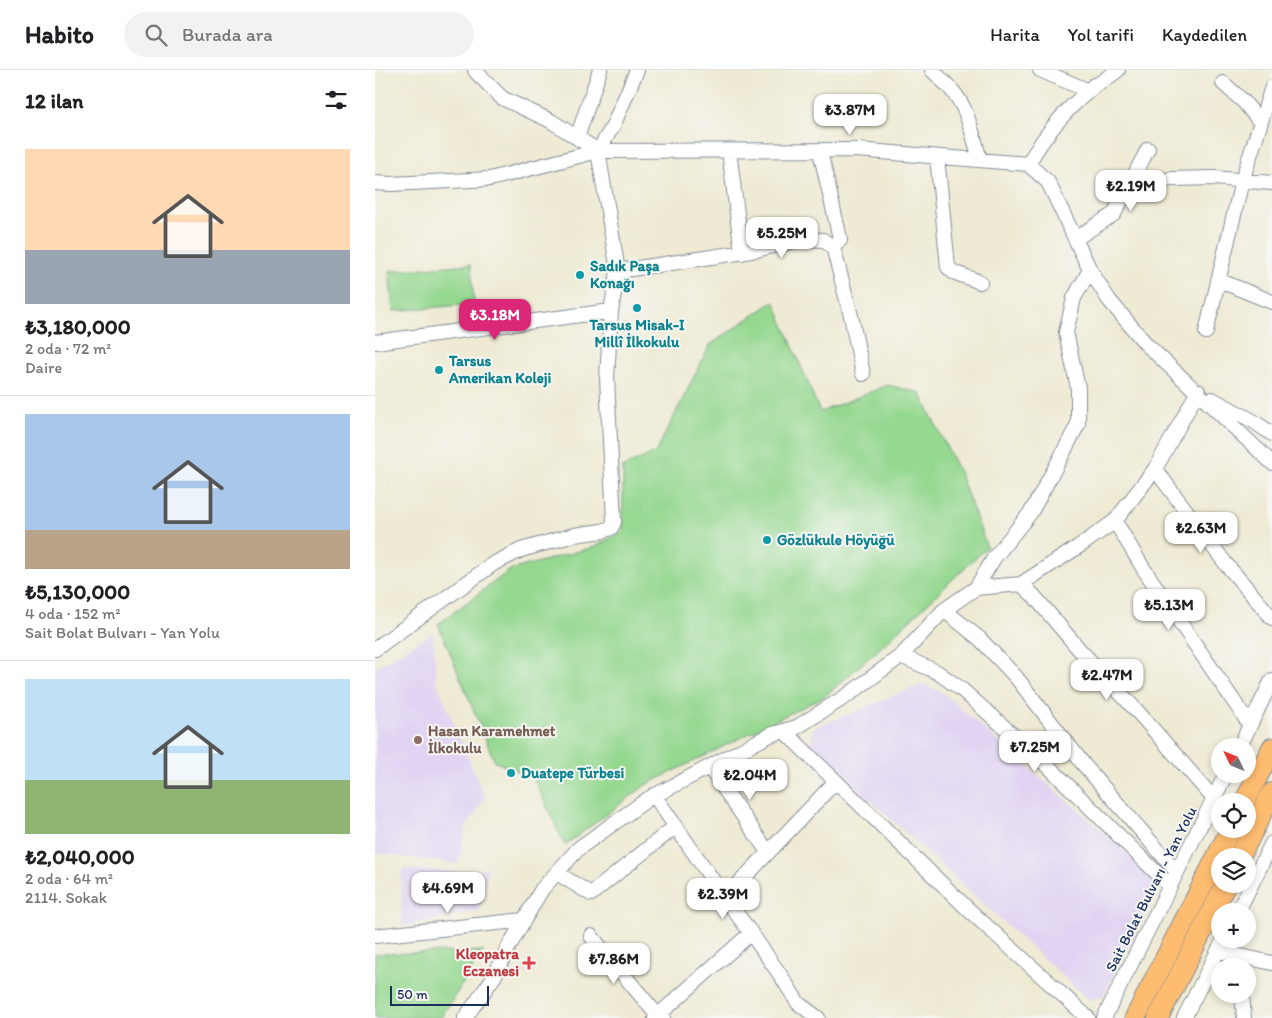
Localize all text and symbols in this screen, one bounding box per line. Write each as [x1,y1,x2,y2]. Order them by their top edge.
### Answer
search box [124,12,474,57]
text: Habito [25,20,94,49]
icon: search [142,21,170,49]
text: Burada ara [182,23,273,46]
text: Harita [990,24,1040,46]
text: Yol tarifi [1068,24,1134,46]
text: Kaydedilen [1162,24,1247,46]
icon: filters [322,86,350,114]
text: 12 ilan [25,88,83,113]
pin: ₺3.87M [809,93,891,136]
text: ₺3.87M [825,100,875,119]
pin: ₺2.19M [1090,170,1172,212]
text: ₺2.19M [1106,176,1156,195]
icon: home [143,181,233,271]
pin: ₺5.25M [741,216,823,259]
text: ₺5.25M [757,223,807,242]
place label: Sadık Paşa Konağı [590,257,660,293]
marker: Sadık Paşa Konağı [574,269,586,281]
pin: ₺3.18M [454,298,536,341]
marker: Tarsus Misak-I Millî İlkokulu [631,302,643,314]
text: ₺3.18M [470,305,520,324]
text: ₺3,180,000 [25,314,131,339]
place label: Tarsus Misak-I Millî İlkokulu [588,316,685,351]
text: 2 oda · 72 m² [25,339,111,358]
place label: Tarsus Amerikan Koleji [448,352,552,388]
text: Daire [25,358,62,377]
marker: Tarsus Amerikan Koleji [433,364,445,376]
icon: home [143,447,233,537]
pin: ₺2.63M [1160,512,1242,554]
text: ₺2.63M [1176,518,1226,537]
place label: Gözlükule Höyüğü [777,531,895,550]
marker: Gözlükule Höyüğü [761,534,773,546]
text: ₺5,130,000 [25,579,130,604]
pin: ₺5.13M [1128,588,1210,631]
text: ₺5.13M [1144,595,1194,614]
text: 4 oda · 152 m² [25,604,120,623]
text: Sait Bolat Bulvarı - Yan Yolu [25,623,220,642]
pin: ₺2.47M [1066,658,1148,701]
text: ₺2.47M [1081,665,1133,684]
icon: home [143,712,233,802]
place label: Hasan Karamehmet İlkokulu [428,722,556,757]
pin: ₺7.25M [994,730,1076,773]
marker: Hasan Karamehmet İlkokulu [412,734,424,746]
text: ₺7.25M [1010,737,1060,756]
north arrow [1211,738,1256,782]
map controls [1211,738,1256,1003]
pin: ₺2.04M [709,758,791,801]
place label: Duatepe Türbesi [521,764,625,783]
text: ₺2.04M [723,765,777,784]
marker: Duatepe Türbesi [505,767,517,779]
button: locate [1211,793,1256,838]
street label: Sait Bolat Bulvarı - Yan Yolu [1101,803,1201,975]
text: ₺2,040,000 [25,844,135,869]
button: layers [1211,848,1256,893]
text: 2 oda · 64 m² [25,869,113,888]
pin: ₺4.69M [407,872,489,914]
text: ₺4.69M [422,878,474,897]
pin: ₺2.39M [682,878,764,920]
text: ₺2.39M [698,884,748,903]
text: 2114. Sokak [25,888,107,907]
button: + [1211,903,1256,948]
pin: ₺7.86M [573,942,655,985]
place label: Kleopatra Eczanesi [456,945,519,980]
text: ₺7.86M [589,949,639,968]
marker: Kleopatra Eczanesi [523,957,535,969]
button: − [1211,958,1256,1003]
scale bar [390,983,489,1006]
text: 50 m [397,986,428,1003]

